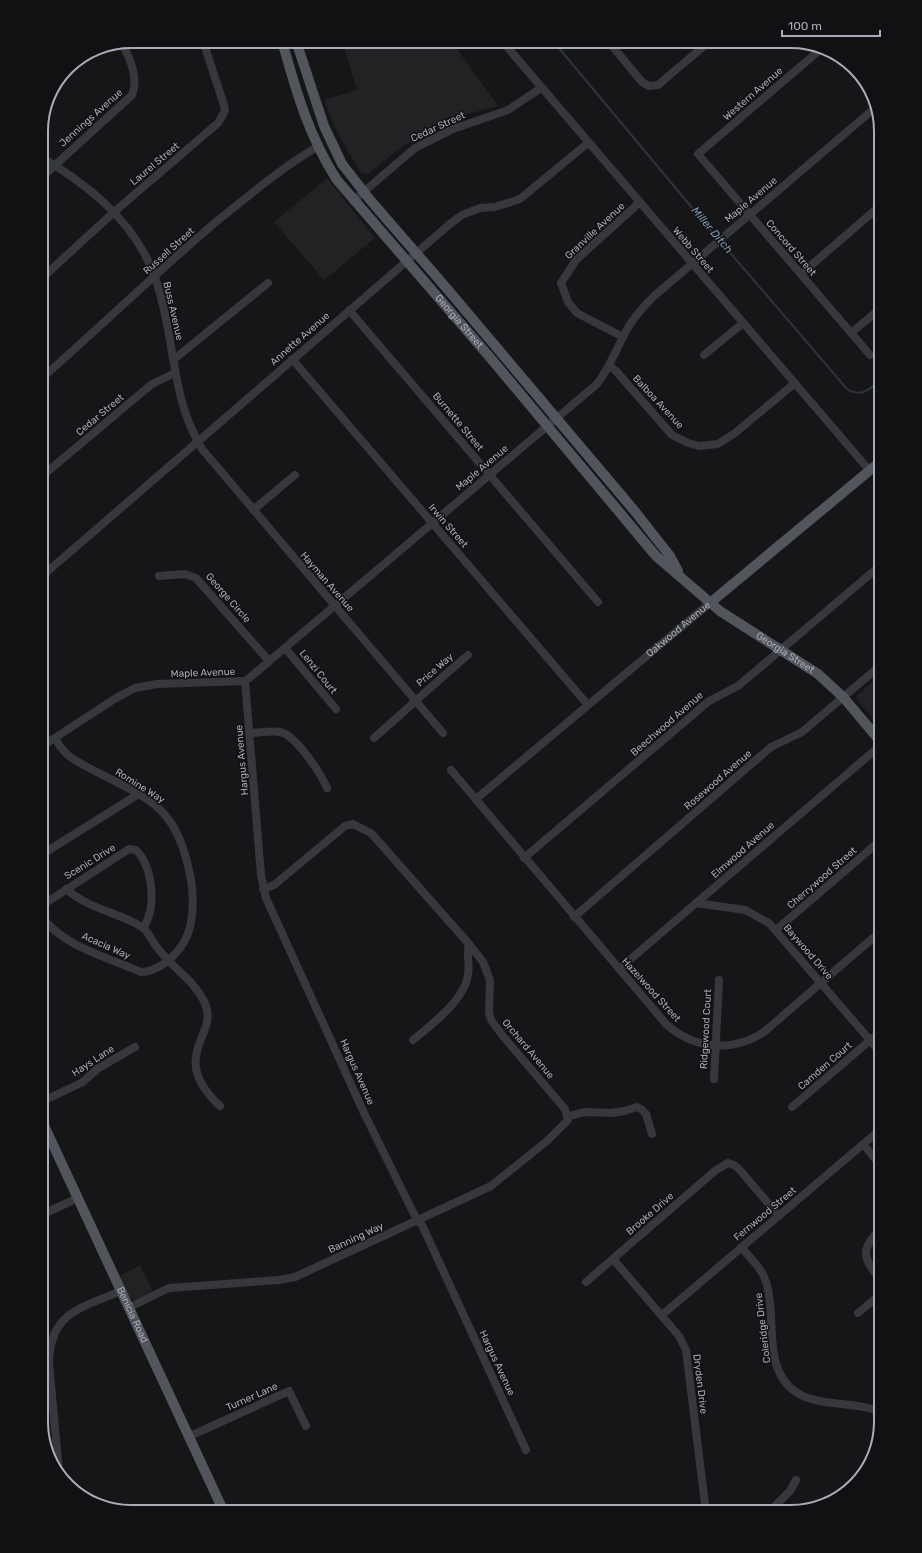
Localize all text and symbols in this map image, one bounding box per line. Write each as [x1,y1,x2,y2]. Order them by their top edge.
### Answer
scale bar [782,12,880,38]
text: 100 m [788,19,822,33]
street label: Western Avenue [721,65,786,123]
street label: Jennings Avenue [57,86,125,150]
street label: Cedar Street [409,109,467,145]
street label: Laurel Street [128,140,182,188]
street label: Maple Avenue [722,174,780,225]
street label: Granville Avenue [563,200,628,262]
water label: Miller Ditch [689,204,735,256]
street label: Concord Street [763,217,819,279]
street label: Russell Street [141,225,197,277]
street label: Webb Street [670,225,716,275]
street label: Buss Avenue [160,280,186,342]
street label: Georgia Street [433,292,486,351]
street label: Annette Avenue [268,310,333,368]
street label: Balboa Avenue [630,373,686,432]
street label: Burnette Street [430,390,486,454]
street label: Cedar Street [74,391,126,438]
street label: Maple Avenue [453,442,511,493]
street label: Irwin Street [426,502,470,551]
street label: Hayman Avenue [298,549,357,615]
street label: George Circle [203,571,253,626]
street label: Oakwood Avenue [644,599,713,660]
street label: Georgia Street [754,630,817,676]
street label: Lenzi Court [297,648,339,697]
street label: Price Way [414,650,456,689]
street label: Maple Avenue [170,666,236,680]
street label: Beechwood Avenue [628,689,706,759]
street label: Hargus Avenue [233,724,251,796]
street label: Rosewood Avenue [682,747,754,813]
street label: Romine Way [113,766,167,806]
street label: Elmwood Avenue [709,819,777,881]
street label: Scenic Drive [62,841,118,882]
street label: Cherrywood Street [785,845,859,911]
street label: Baywood Drive [781,922,836,982]
street label: Acacia Way [80,930,133,962]
street label: Hazelwood Street [619,955,683,1025]
street label: Ridgewood Court [698,989,714,1069]
street label: Orchard Avenue [499,1017,557,1082]
street label: Hargus Avenue [337,1037,377,1107]
street label: Camden Court [796,1039,854,1093]
street label: Hays Lane [69,1043,117,1079]
street label: Fernwood Street [731,1184,799,1244]
street label: Brooke Drive [624,1190,676,1238]
street label: Banning Way [326,1220,386,1256]
street label: Benicia Road [114,1285,150,1345]
street label: Coleridge Drive [753,1292,773,1364]
street label: Hargus Avenue [477,1328,518,1398]
street label: Dryden Drive [690,1353,710,1415]
street label: Turner Lane [224,1380,280,1414]

